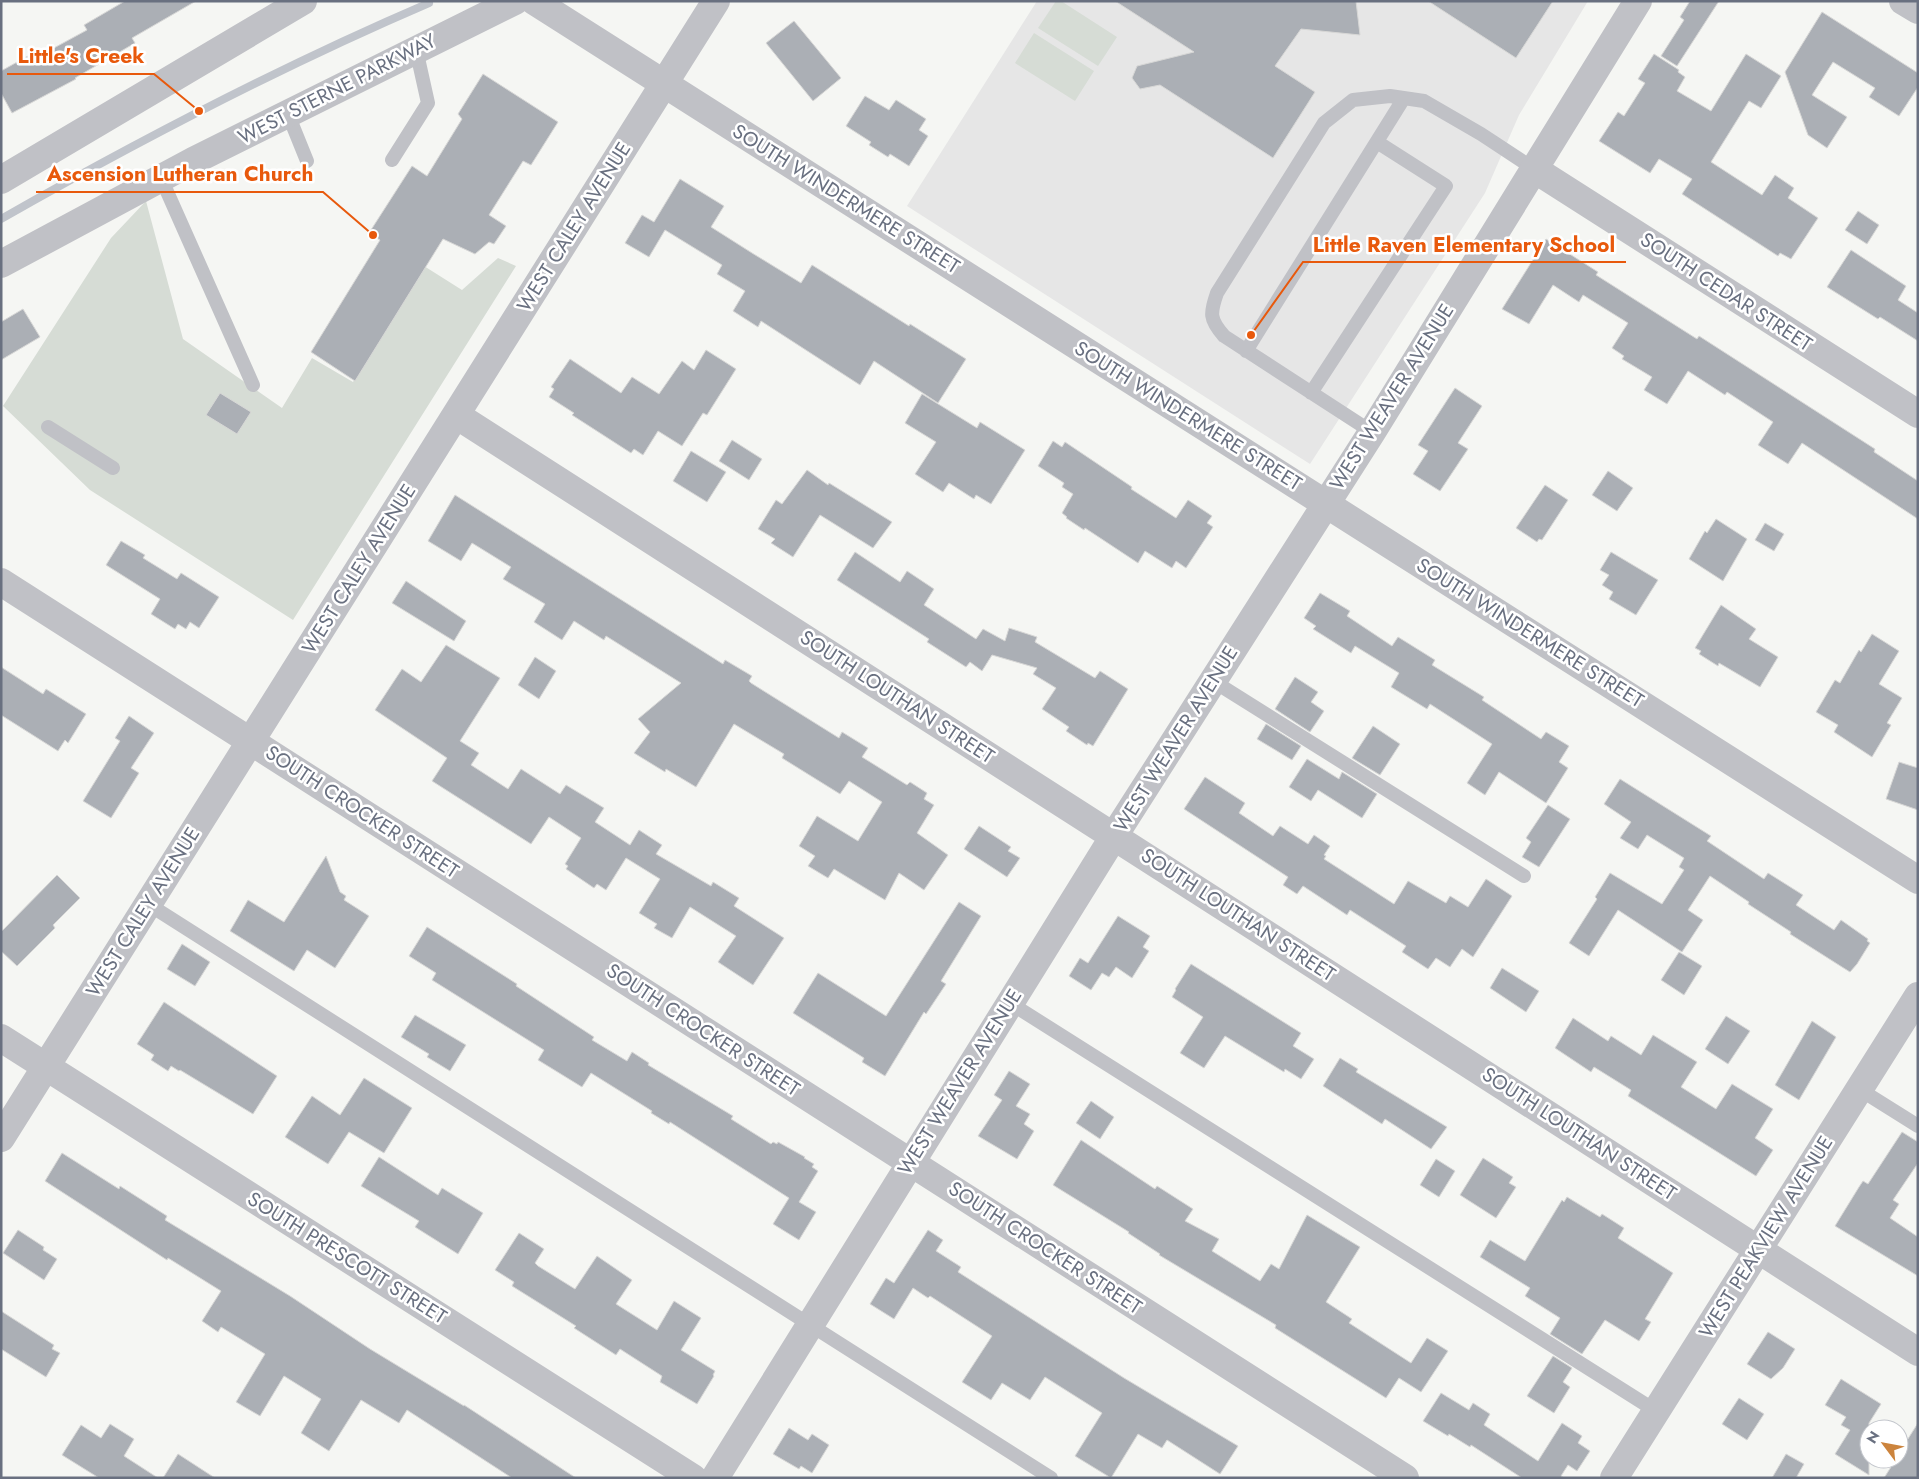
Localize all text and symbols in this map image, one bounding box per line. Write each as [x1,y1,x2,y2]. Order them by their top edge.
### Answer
street label: WEST STERNE PARKWAY [233,26,442,152]
callout: Little's Creek [7,38,154,74]
text: Little's Creek [18,41,144,71]
street label: SOUTH WINDERMERE STREET [727,117,966,281]
street label: WEST CALEY AVENUE [510,136,638,318]
callout: Ascension Lutheran Church [36,156,323,192]
text: Ascension Lutheran Church [46,159,313,189]
street label: SOUTH CEDAR STREET [1634,225,1818,359]
callout: Little Raven Elementary School [1303,226,1626,262]
text: Little Raven Elementary School [1313,230,1615,260]
street label: WEST WEAVER AVENUE [1323,298,1461,496]
street label: SOUTH WINDERMERE STREET [1069,334,1308,498]
street label: WEST CALEY AVENUE [295,478,423,660]
street label: SOUTH WINDERMERE STREET [1411,551,1650,715]
street label: SOUTH LOUTHAN STREET [794,623,1001,771]
street label: WEST WEAVER AVENUE [1107,640,1245,838]
street label: SOUTH CROCKER STREET [260,738,465,886]
street label: WEST CALEY AVENUE [79,821,207,1003]
street label: SOUTH LOUTHAN STREET [1135,841,1342,989]
street label: SOUTH CROCKER STREET [601,956,806,1104]
street label: WEST WEAVER AVENUE [891,983,1029,1181]
street label: SOUTH LOUTHAN STREET [1476,1060,1683,1208]
street label: WEST PEAKVIEW AVENUE [1692,1130,1840,1344]
street label: SOUTH CROCKER STREET [943,1174,1148,1322]
street label: SOUTH PRESCOTT STREET [242,1185,453,1332]
north arrow [1859,1419,1909,1469]
text: N [1862,1427,1884,1447]

